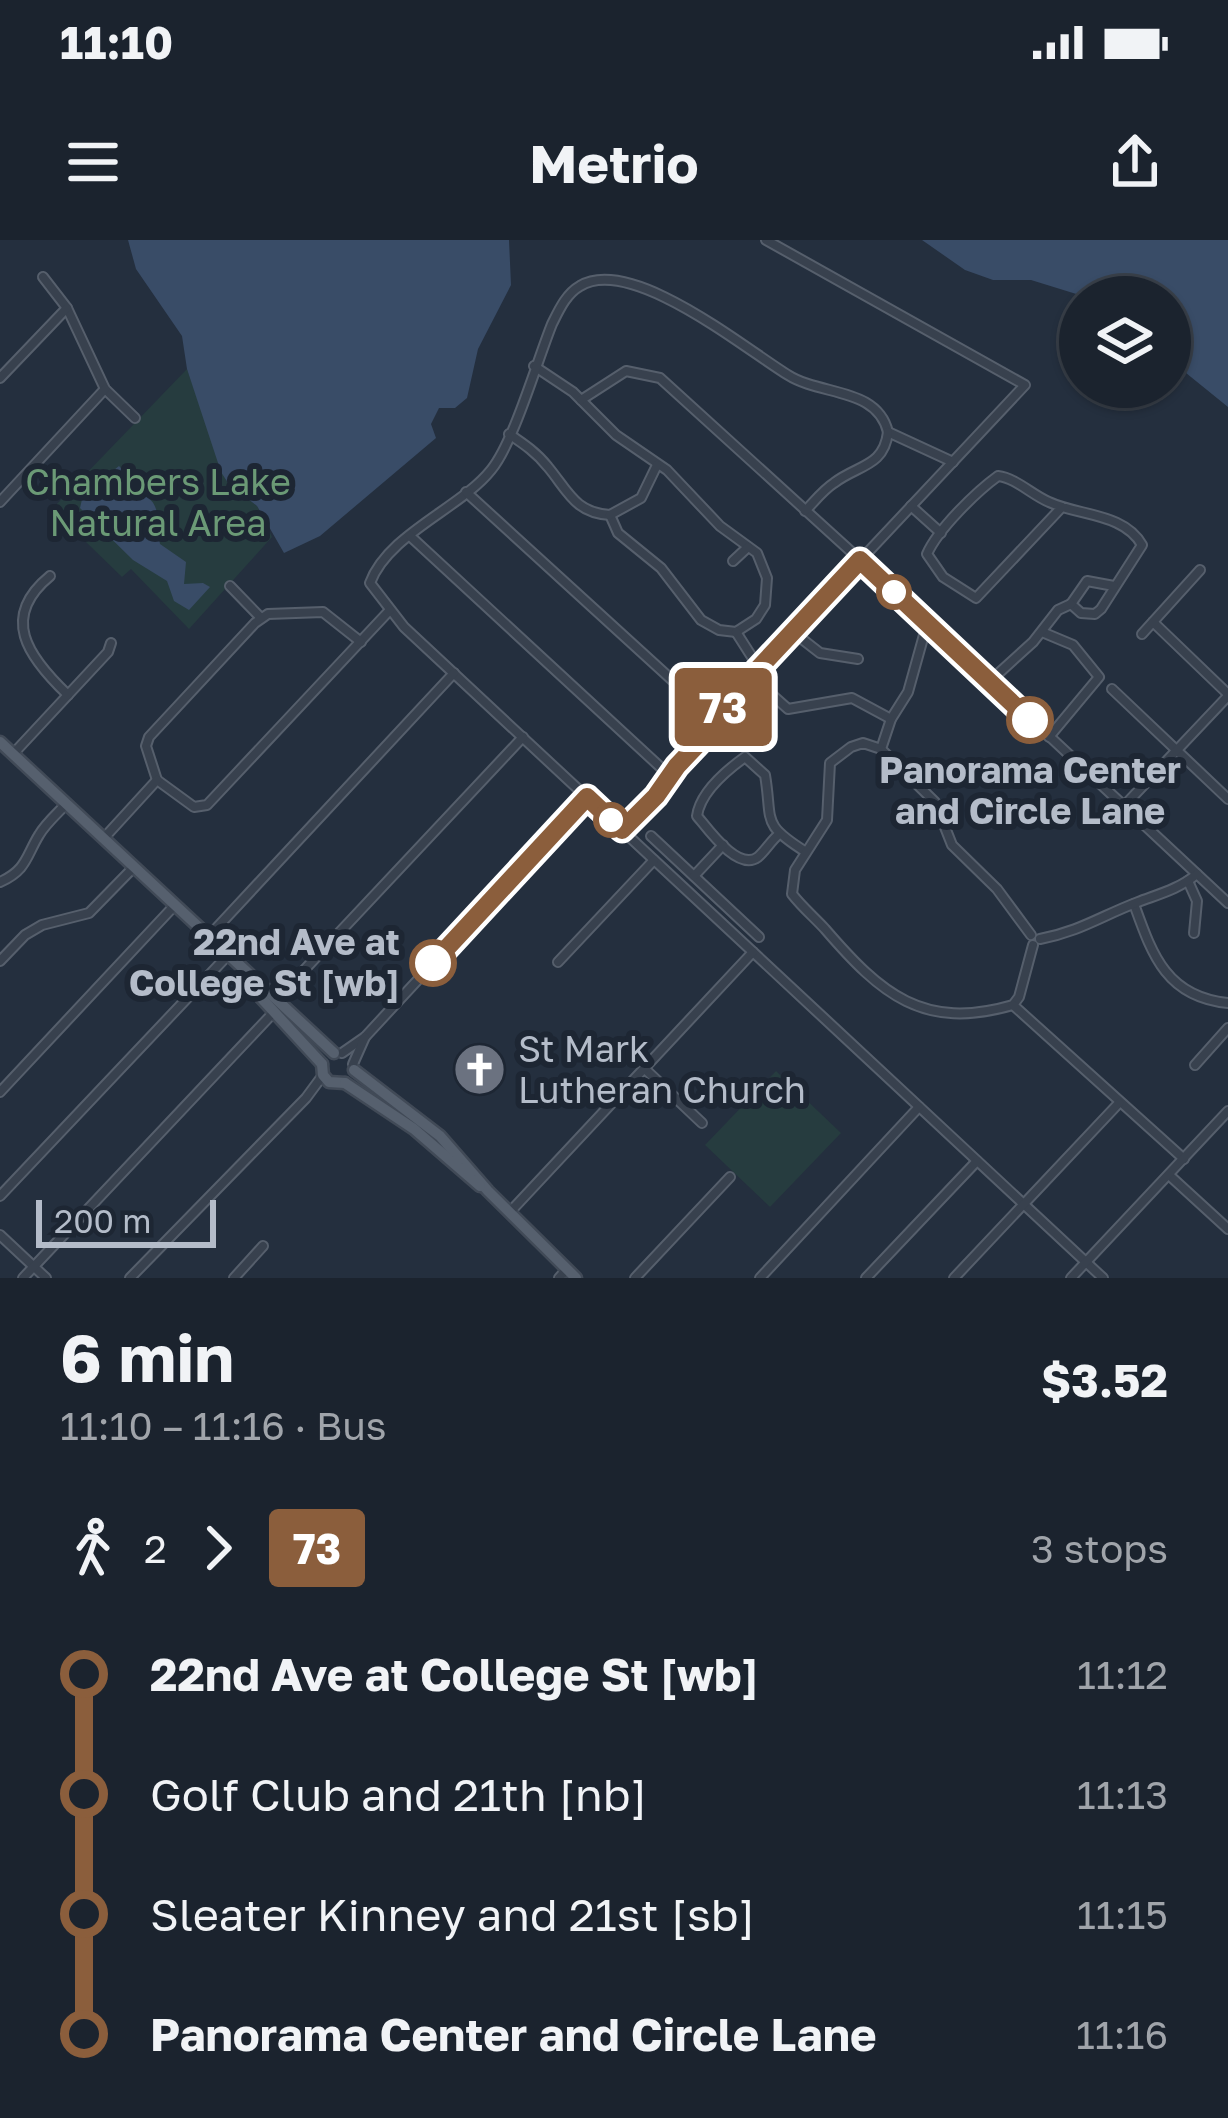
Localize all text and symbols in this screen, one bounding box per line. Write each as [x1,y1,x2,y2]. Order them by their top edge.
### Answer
text: 11:10 [60,15,173,69]
icon: menu [60,129,126,195]
icon: share [1102,129,1168,195]
text: Metrio [529,130,699,195]
map controls [1059,276,1191,408]
button: layers [1059,276,1191,408]
park label: Chambers Lake Natural Area [25,460,291,544]
unlabelled marker [878,576,910,608]
line badge: 73 [669,668,777,746]
text: 73 [699,682,747,732]
marker: Panorama Center and Circle Lane [1008,698,1052,742]
place label: Panorama Center and Circle Lane [879,748,1181,832]
unlabelled marker [595,804,627,836]
place label: 22nd Ave at College St [wb] [129,920,400,1004]
marker: 22nd Ave at College St [wb] [411,941,455,985]
place label: St Mark Lutheran Church [518,1027,806,1111]
church icon: St Mark Lutheran Church [451,1042,507,1098]
scale bar [36,1194,216,1247]
text: 200 m [54,1201,152,1240]
text: 6 min [60,1317,234,1397]
text: $3.52 [1041,1353,1168,1407]
text: 11:10 – 11:16 · Bus [60,1402,386,1449]
icon: walk [60,1515,126,1581]
icon: forward [185,1515,251,1581]
text: 73 [293,1523,341,1573]
text: 2 [144,1525,167,1572]
text: 3 stops [1031,1525,1168,1572]
text: 22nd Ave at College St [wb] [150,1647,759,1701]
text: 11:12 [1077,1651,1168,1698]
text: Golf Club and 21th [nb] [150,1767,647,1821]
text: 11:13 [1077,1771,1168,1818]
text: Sleater Kinney and 21st [sb] [150,1887,756,1941]
text: 11:15 [1077,1891,1168,1938]
text: Panorama Center and Circle Lane [150,2007,877,2061]
text: 11:16 [1076,2011,1168,2058]

